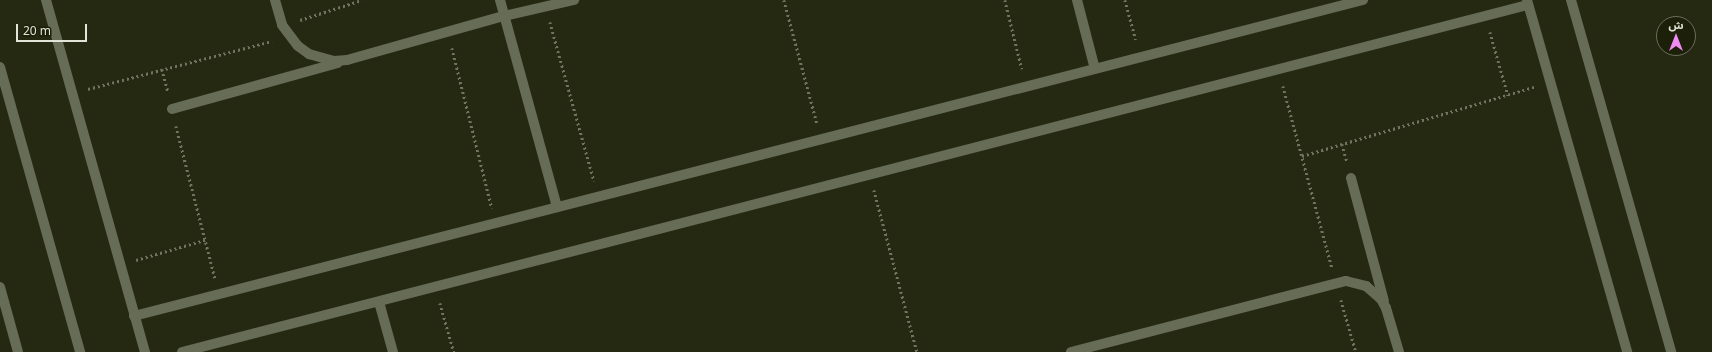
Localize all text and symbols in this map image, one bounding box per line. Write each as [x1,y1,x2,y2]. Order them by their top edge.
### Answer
scale bar [18,16,89,42]
north arrow [1656,16,1696,56]
text: ش [1668,17,1684,32]
text: 20 m [23,22,51,39]

